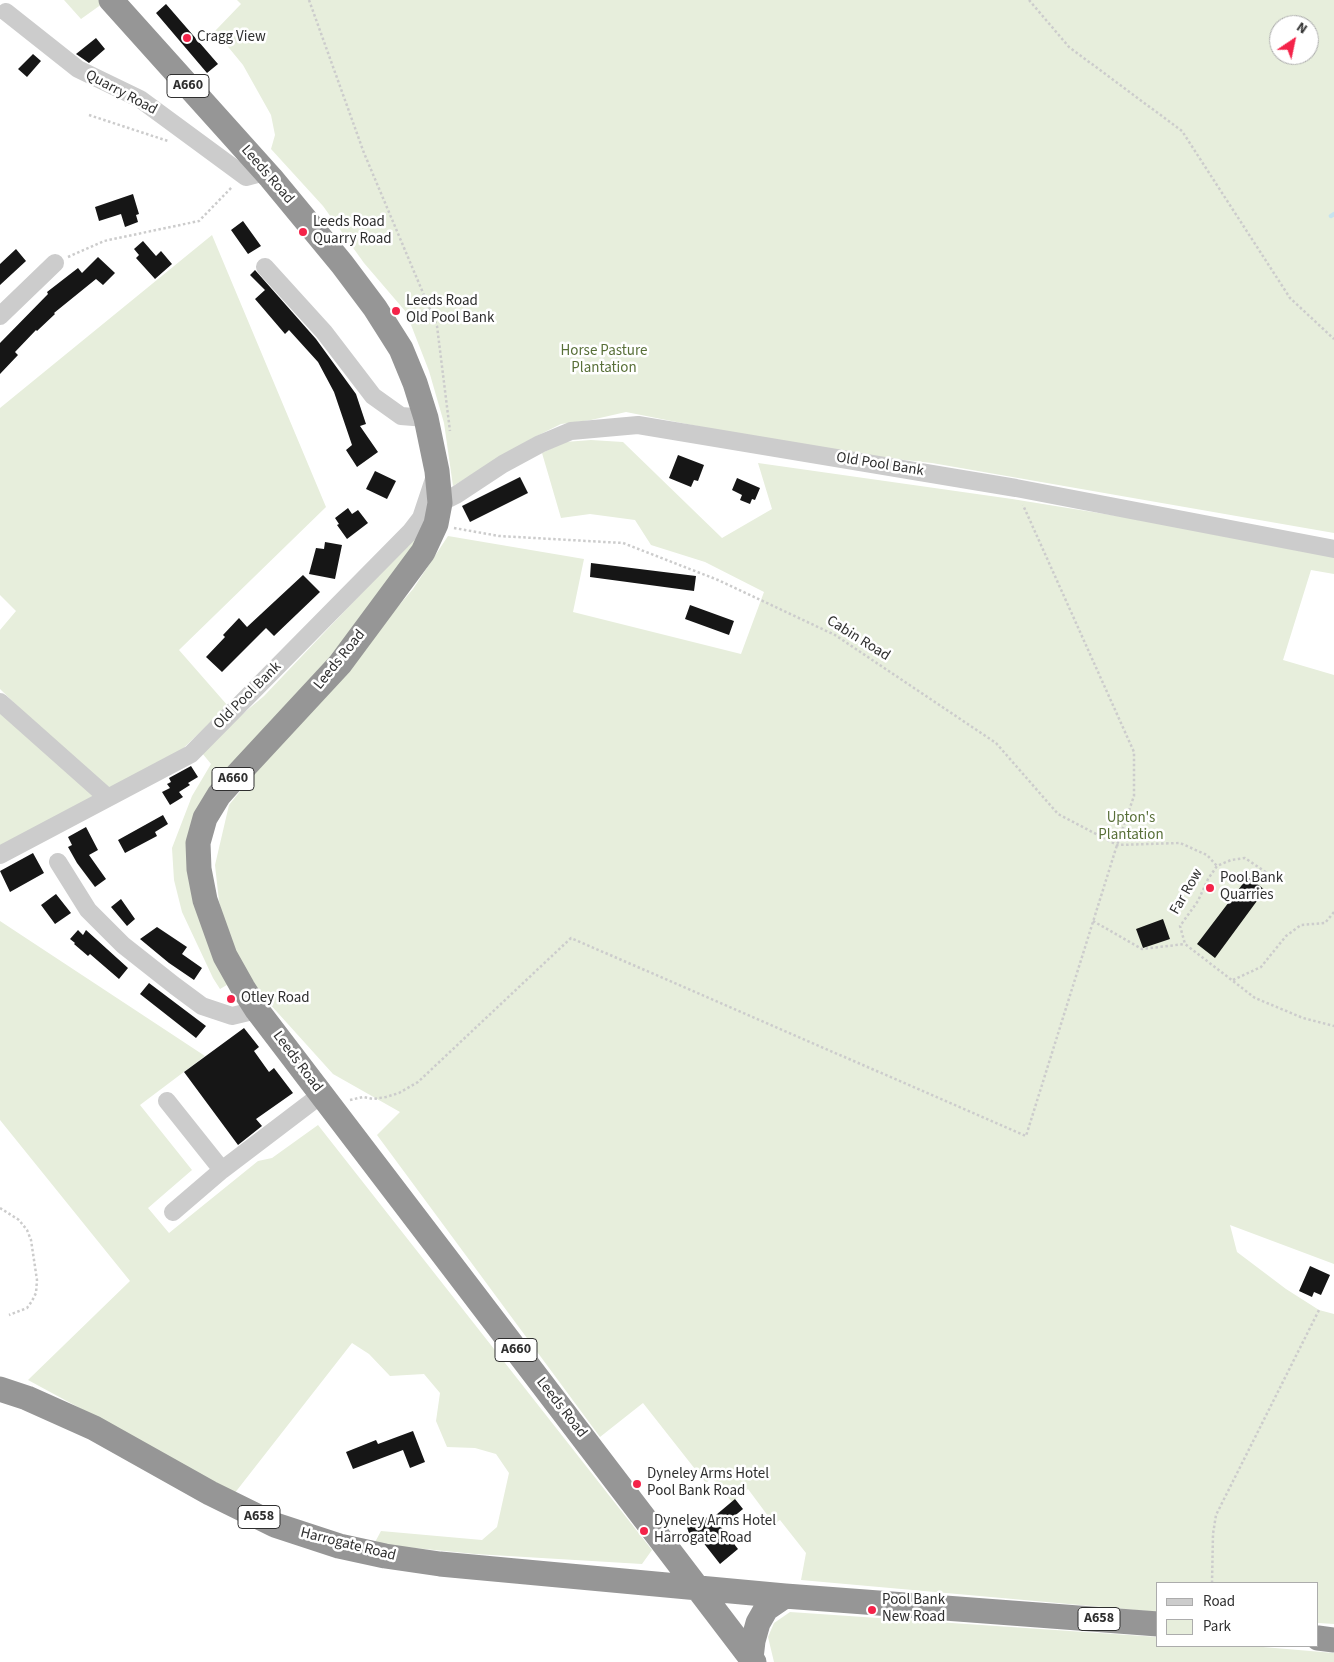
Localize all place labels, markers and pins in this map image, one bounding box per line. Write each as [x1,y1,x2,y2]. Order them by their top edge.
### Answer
place label: Cragg View [197,29,266,47]
marker: Cragg View [181,32,193,44]
place label: Leeds Road Quarry Road [313,214,392,249]
marker: Leeds Road Quarry Road [297,226,309,238]
place label: Leeds Road Old Pool Bank [406,293,494,328]
marker: Leeds Road Old Pool Bank [390,305,402,317]
place label: Pool Bank Quarries [1220,870,1283,905]
marker: Pool Bank Quarries [1204,882,1216,894]
place label: Otley Road [241,990,310,1008]
marker: Otley Road [225,993,237,1005]
place label: Dyneley Arms Hotel Pool Bank Road [647,1466,769,1501]
marker: Dyneley Arms Hotel Pool Bank Road [631,1478,643,1490]
place label: Dyneley Arms Hotel Harrogate Road [654,1513,776,1548]
marker: Dyneley Arms Hotel Harrogate Road [638,1525,650,1537]
place label: Pool Bank New Road [882,1592,945,1627]
marker: Pool Bank New Road [866,1604,878,1616]

